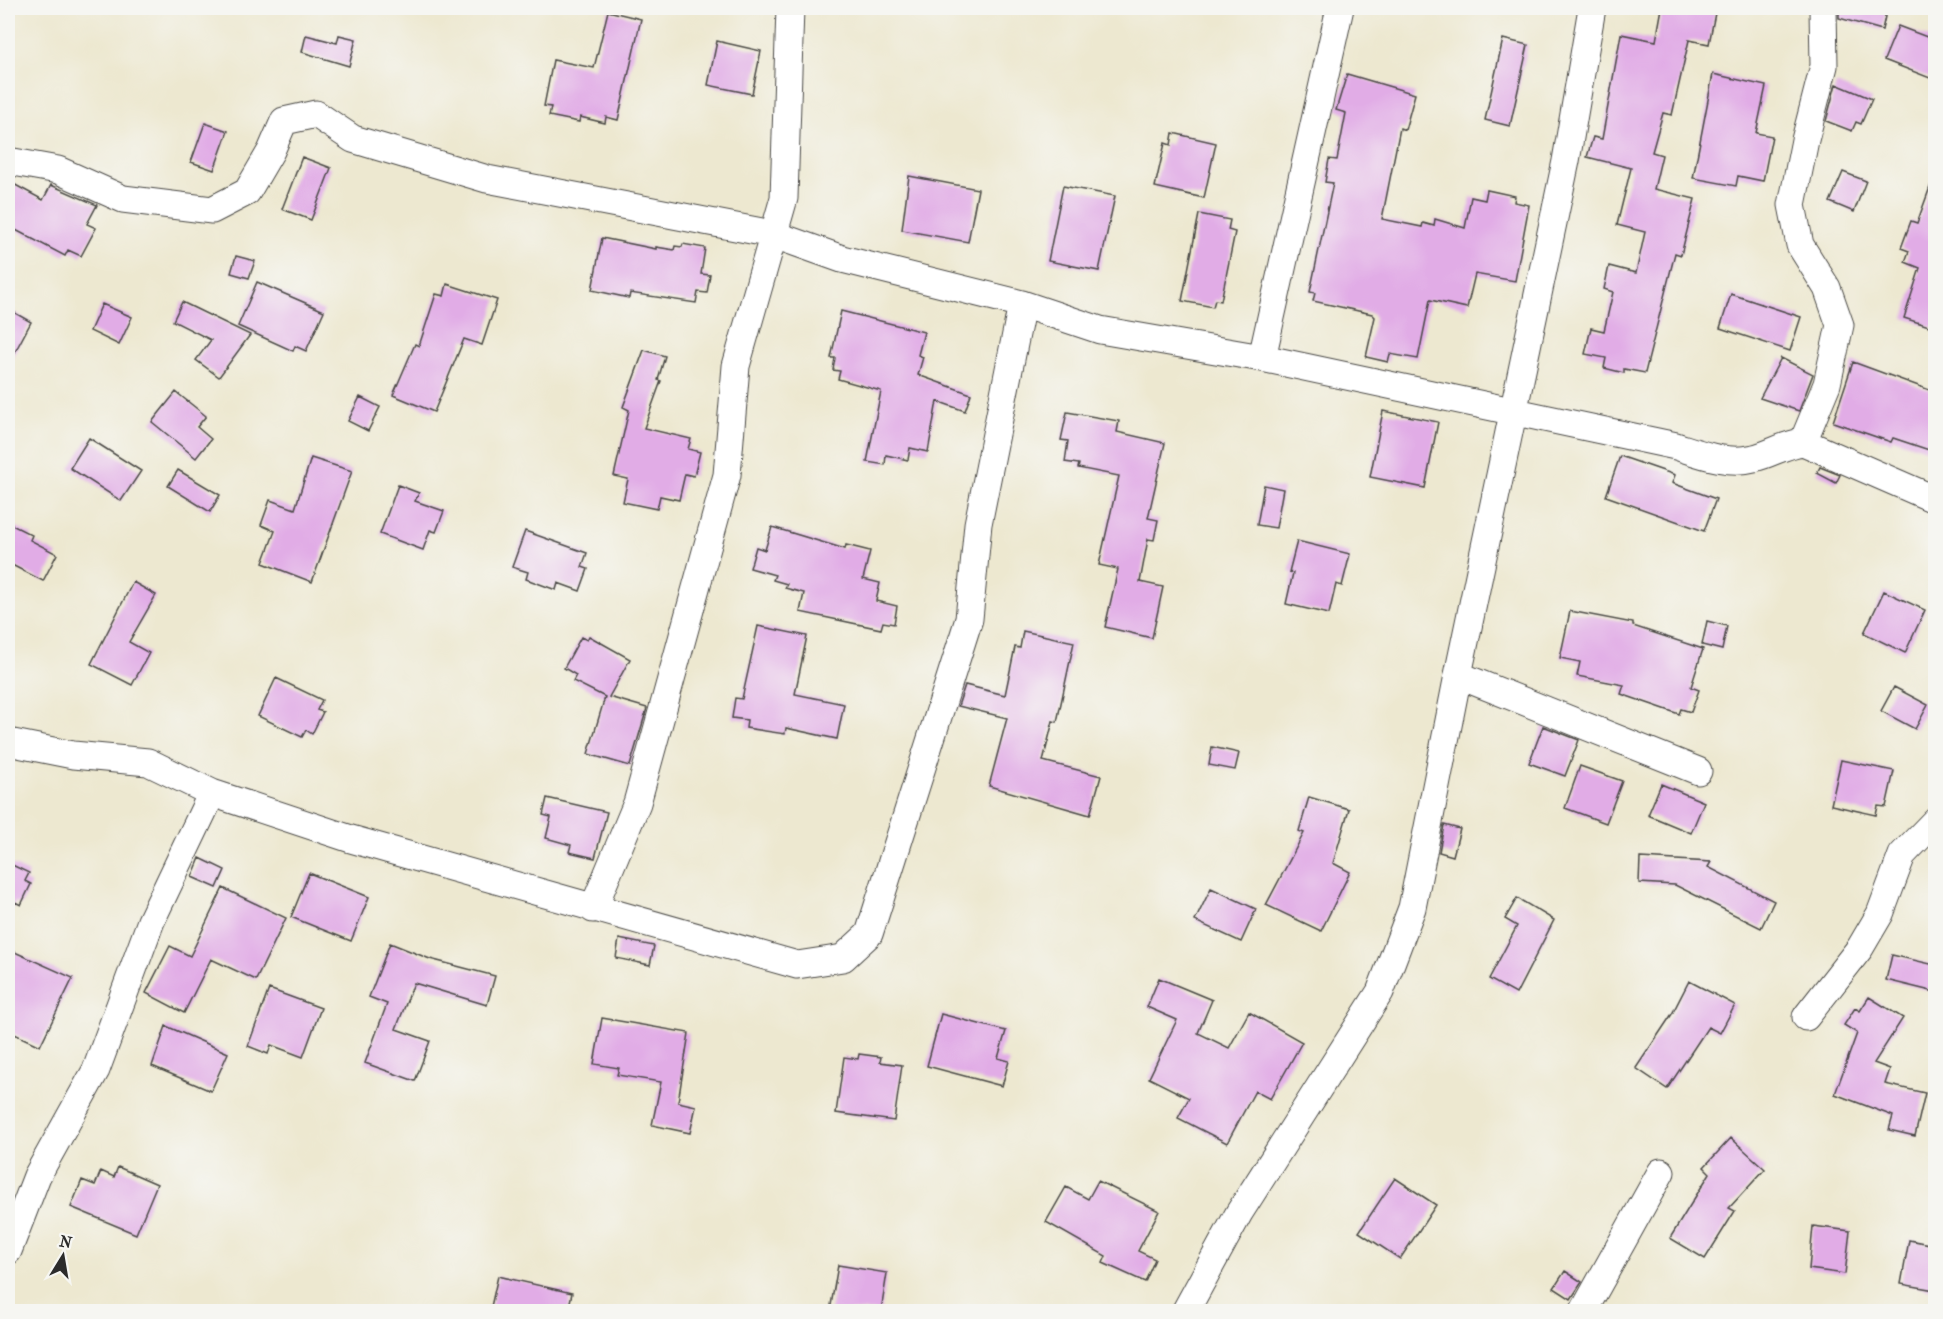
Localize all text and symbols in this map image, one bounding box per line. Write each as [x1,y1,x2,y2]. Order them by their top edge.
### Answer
north arrow [33,1226,93,1286]
text: N [58,1231,74,1252]

